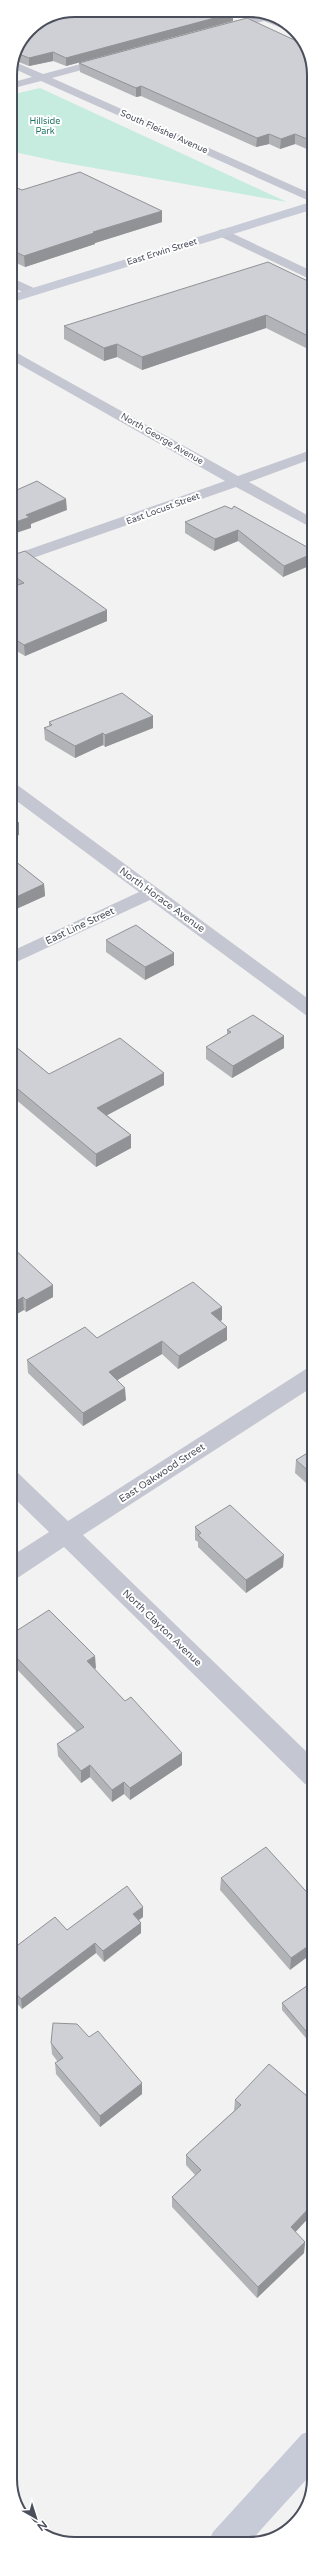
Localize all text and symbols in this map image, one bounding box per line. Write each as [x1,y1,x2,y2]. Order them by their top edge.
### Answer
street label: South Fleishel Avenue [119,108,209,156]
park label: Hillside Park [30,116,60,137]
street label: East Erwin Street [126,236,199,268]
street label: North George Avenue [119,411,205,467]
street label: East Locust Street [125,490,202,527]
street label: North Horace Avenue [117,865,207,935]
street label: East Line Street [44,905,116,947]
street label: East Oakwood Street [117,1441,207,1505]
street label: North Clayton Avenue [120,1587,204,1669]
north arrow [16,2498,56,2538]
text: N [34,2518,50,2533]

